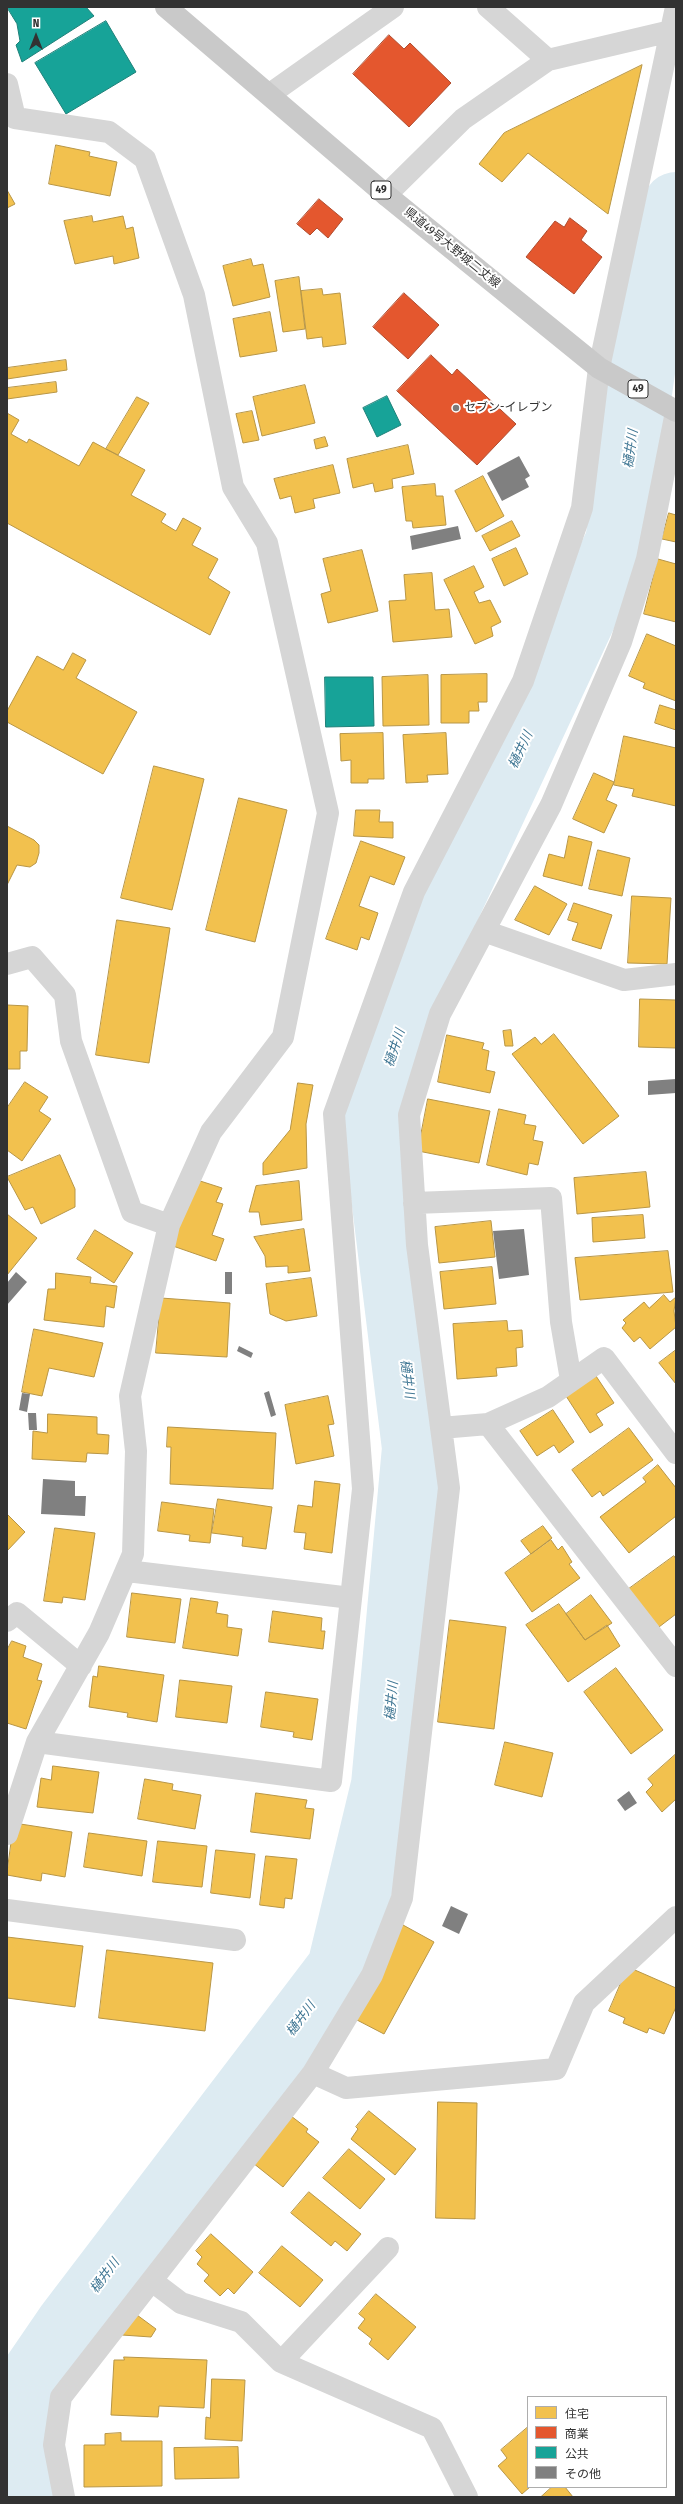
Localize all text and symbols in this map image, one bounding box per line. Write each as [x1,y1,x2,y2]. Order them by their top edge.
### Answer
north arrow [16,16,56,56]
text: N [33,17,39,30]
road number: 49 [371,181,391,199]
street label: 県道49号大野城二丈線 [401,205,503,291]
road number: 49 [628,380,648,398]
place label: セブン-イレブン [464,401,552,415]
marker: セブン-イレブン [451,403,461,413]
water label: 樋井川 [621,429,641,469]
water label: 樋井川 [506,729,536,771]
water label: 樋井川 [382,1027,408,1069]
water label: 樋井川 [397,1359,417,1399]
water label: 樋井川 [383,1681,401,1721]
water label: 樋井川 [283,1999,319,2039]
water label: 樋井川 [87,2256,123,2296]
legend [527,2396,667,2488]
text: 住宅 [565,2407,589,2421]
text: 商業 [565,2427,589,2441]
text: 公共 [565,2447,589,2461]
text: その他 [565,2467,601,2481]

